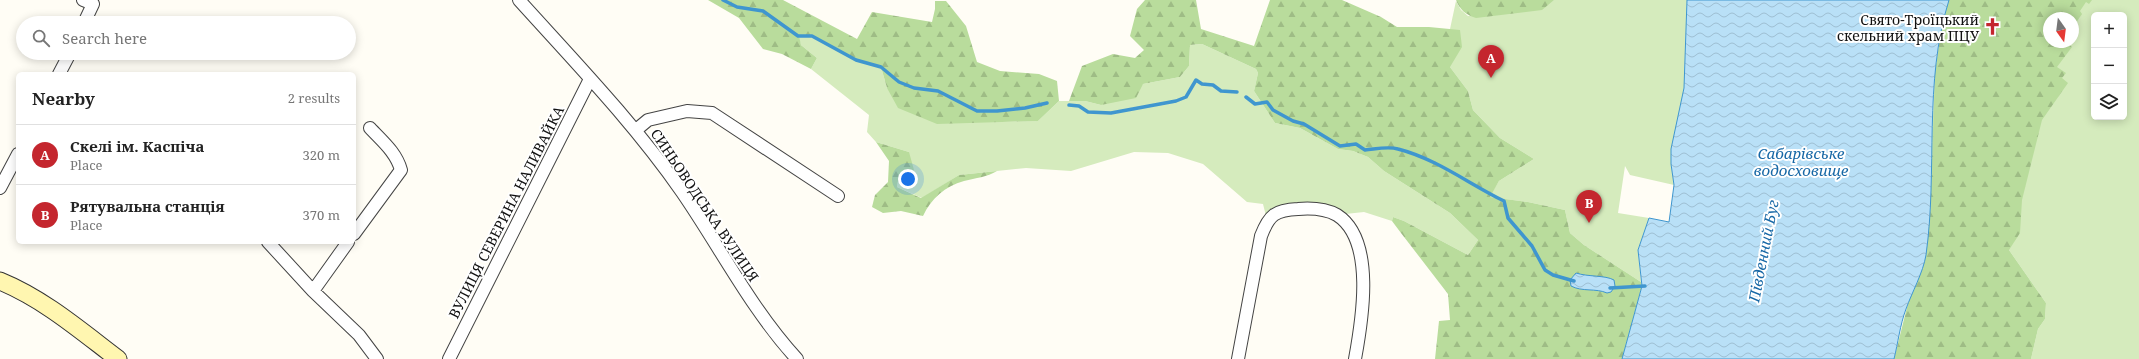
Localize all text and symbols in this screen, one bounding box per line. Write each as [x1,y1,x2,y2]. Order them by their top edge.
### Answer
place label: Свято-Троїцький скельний храм ПЦУ [1837,10,1980,45]
north arrow [2043,12,2079,48]
map controls [2091,12,2127,120]
button: + [2091,12,2127,48]
search box [16,16,356,60]
church icon: Свято-Троїцький скельний храм ПЦУ [1982,17,2002,37]
icon: search [30,27,52,49]
text: Search here [62,28,147,48]
pin: A [1478,45,1504,78]
button: − [2091,48,2127,84]
button: layers [2091,84,2127,120]
text: Nearby [32,87,95,110]
text: 2 results [288,89,340,107]
street label: ВУЛИЦЯ СЕВЕРИНА НАЛИВАЙКА [444,102,568,322]
street label: СИНЬОВОДСЬКА ВУЛИЦЯ [647,125,763,285]
text: Скелі ім. Каспіча [70,136,204,156]
water label: Сабарівське водосховище [1754,143,1849,180]
text: A [40,146,50,164]
text: 320 m [303,146,340,164]
text: Place [70,156,103,174]
your location [898,169,918,189]
pin: B [1576,190,1602,223]
text: Рятувальна станція [70,196,225,216]
water label: Південний Буг [1743,198,1783,305]
text: B [41,206,49,224]
text: 370 m [303,206,340,224]
text: Place [70,216,103,234]

